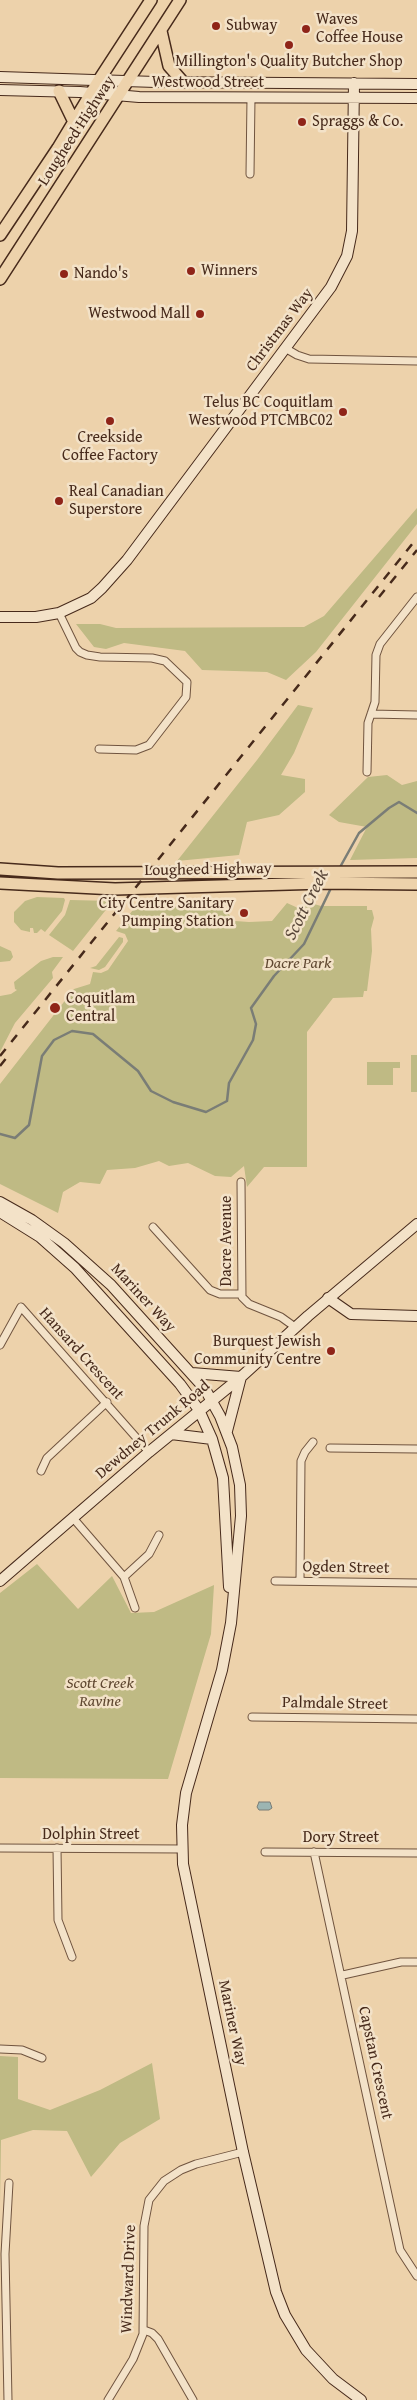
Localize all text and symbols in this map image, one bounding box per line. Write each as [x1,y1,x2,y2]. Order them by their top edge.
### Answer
place label: Waves Coffee House [316,10,403,48]
place label: Subway [226,16,277,36]
marker: Subway [210,20,222,32]
marker: Waves Coffee House [300,23,312,35]
marker: Millington's Quality Butcher Shop [283,39,295,51]
place label: Millington's Quality Butcher Shop [175,52,403,72]
street label: Lougheed Highway [34,72,120,190]
street label: Westwood Street [152,73,264,93]
place label: Spraggs & Co. [312,112,403,132]
marker: Spraggs & Co. [296,116,308,128]
place label: Winners [201,261,258,281]
place label: Nando's [74,264,128,284]
marker: Winners [185,265,197,277]
marker: Nando's [58,268,70,280]
street label: Christmas Way [242,284,318,376]
place label: Westwood Mall [88,304,190,324]
marker: Westwood Mall [194,308,206,320]
place label: Telus BC Coquitlam Westwood PTCMBC02 [188,393,333,431]
marker: Telus BC Coquitlam Westwood PTCMBC02 [337,406,349,418]
marker: Creekside Coffee Factory [104,415,116,427]
place label: Creekside Coffee Factory [62,428,158,466]
place label: Real Canadian Superstore [69,482,164,520]
marker: Real Canadian Superstore [53,495,65,507]
street label: Lougheed Highway [144,859,272,881]
water label: Scott Creek [280,866,334,944]
place label: City Centre Sanitary Pumping Station [99,894,234,932]
marker: City Centre Sanitary Pumping Station [238,907,250,919]
park label: Dacre Park [265,954,331,974]
place label: Coquitlam Central [66,989,135,1027]
marker: Coquitlam Central [48,1001,62,1015]
street label: Dacre Avenue [217,1196,237,1286]
street label: Mariner Way [106,1260,180,1336]
street label: Hansard Crescent [34,1304,128,1404]
place label: Burquest Jewish Community Centre [194,1332,321,1370]
marker: Burquest Jewish Community Centre [325,1345,337,1357]
street label: Dewdney Trunk Road [92,1377,214,1483]
street label: Ogden Street [302,1558,390,1578]
park label: Scott Creek Ravine [66,1674,134,1712]
street label: Palmdale Street [282,1693,388,1715]
street label: Dolphin Street [42,1825,140,1845]
street label: Dory Street [303,1828,379,1848]
street label: Mariner Way [214,1979,250,2067]
street label: Capstan Crescent [354,2005,396,2121]
street label: Windward Drive [118,2224,140,2334]

